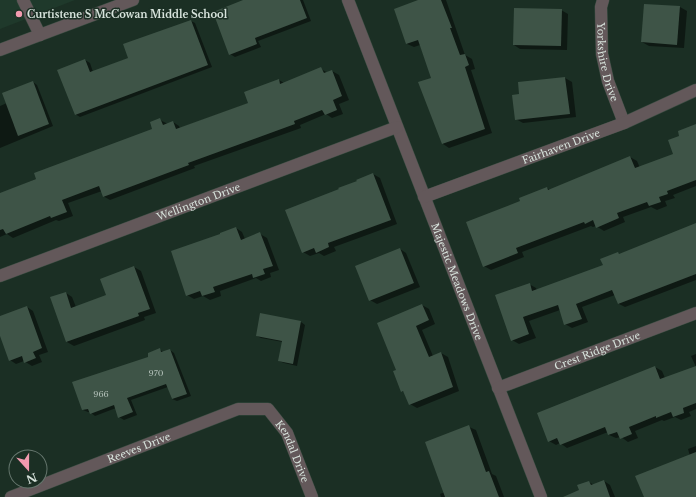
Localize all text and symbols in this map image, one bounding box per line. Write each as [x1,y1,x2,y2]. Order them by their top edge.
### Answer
place label: Curtistene S McCowan Middle School [27,8,228,21]
marker: Curtistene S McCowan Middle School [14,9,24,19]
street label: Yorkshire Drive [594,21,621,104]
street label: Fairhaven Drive [520,126,602,167]
street label: Wellington Drive [154,180,243,224]
street label: Majestic Meadows Drive [428,221,486,342]
street label: Crest Ridge Drive [553,329,642,373]
house number: 970 [149,368,164,378]
house number: 966 [93,389,109,399]
street label: Kendal Drive [272,418,312,485]
street label: Reeves Drive [105,430,173,466]
north arrow [8,449,48,489]
text: N [24,470,39,487]

